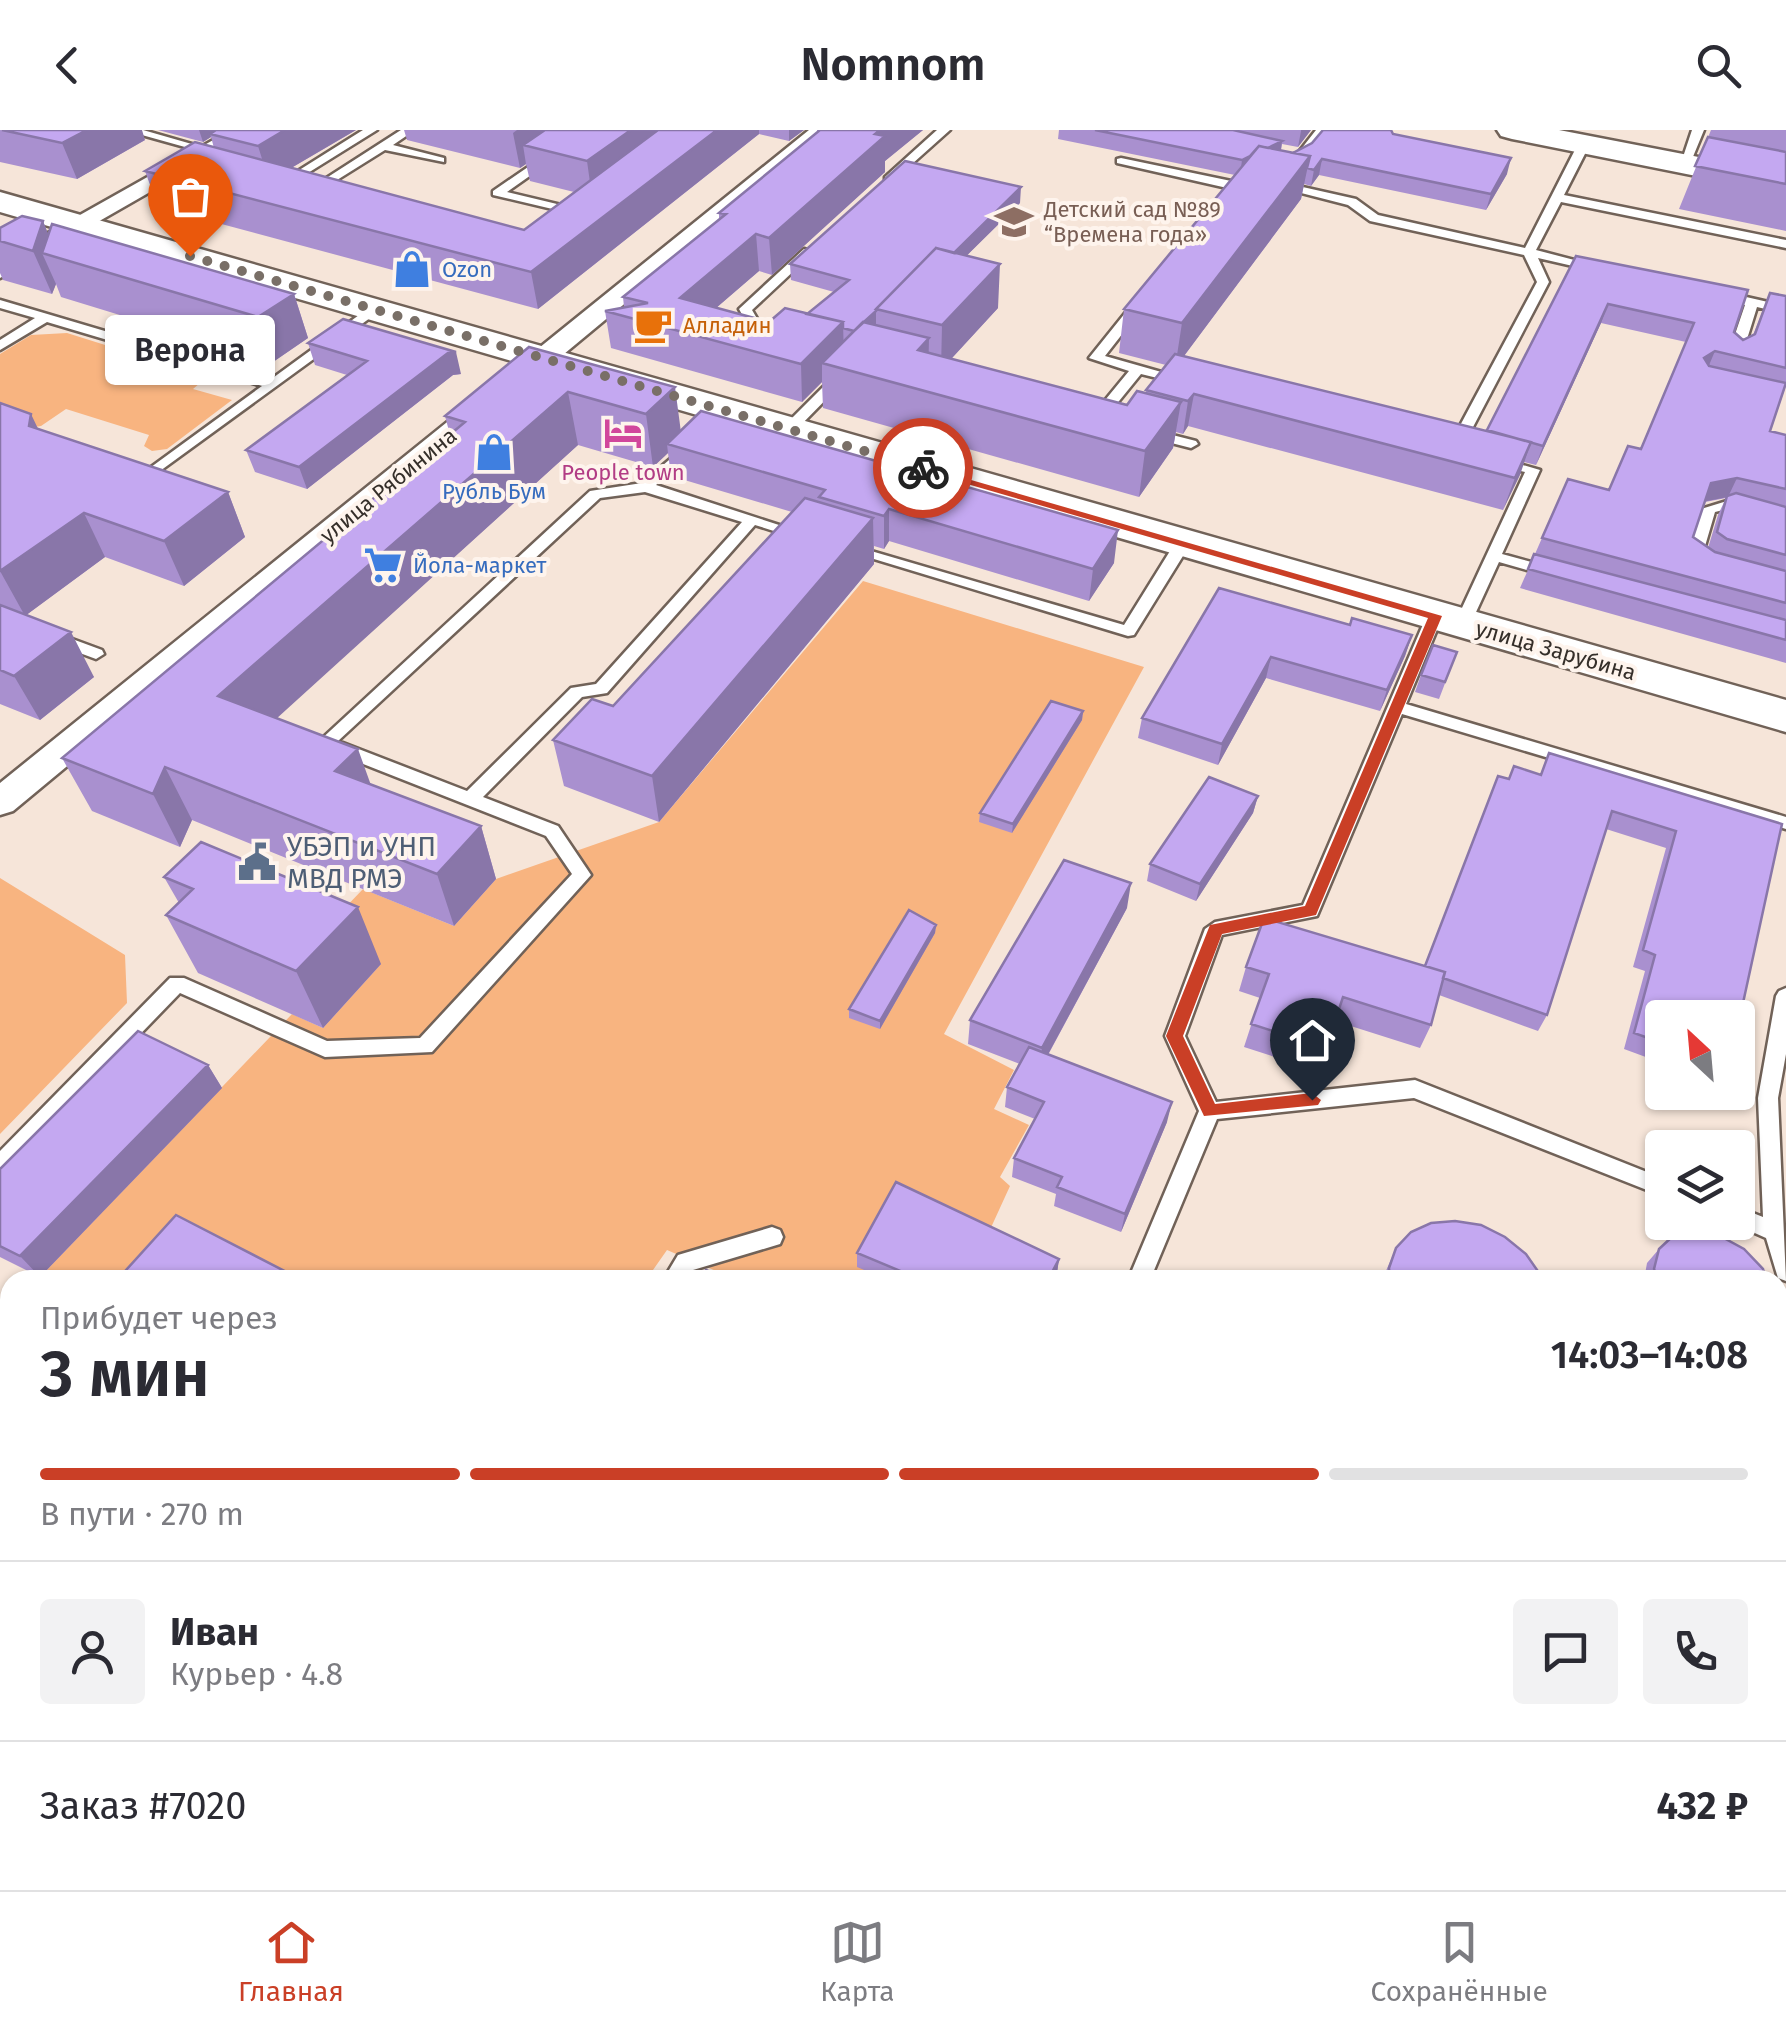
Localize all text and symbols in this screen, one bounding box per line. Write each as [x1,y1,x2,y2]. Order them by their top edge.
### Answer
icon: back [40,38,95,93]
text: Nomnom [801,38,986,92]
icon: search [1691,38,1746,93]
pin [148,154,233,257]
icon: bag [163,169,218,224]
place label: Детский сад №89 “Времена года» [1043,196,1221,248]
school or university icon: Детский сад №89 “Времена года» [993,201,1035,243]
shop icon: Ozon [391,248,433,290]
place label: Ozon [442,256,492,283]
cafe icon: Алладин [632,304,674,346]
place label: Алладин [683,312,771,339]
callout: Верона [105,316,275,386]
text: Верона [134,331,246,369]
hotel icon: People town [602,412,644,454]
courier [873,418,973,518]
street label: улица Рябинина [314,422,462,549]
shop icon: Рубль Бум [473,431,515,473]
icon: bike [896,441,951,496]
place label: People town [561,459,685,486]
place label: Рубль Бум [442,478,546,505]
supermarket icon: Йола-маркет [362,544,404,586]
place label: Йола-маркет [413,552,546,579]
street label: улица Зарубина [1473,615,1639,686]
place label: УБЭП и УНП МВД РМЭ [287,830,436,895]
public building icon: УБЭП и УНП МВД РМЭ [236,841,278,883]
pin [1270,998,1355,1101]
north arrow [1645,1000,1755,1110]
map controls [1645,1000,1755,1240]
icon: home [1285,1013,1340,1068]
button: layers [1645,1130,1755,1240]
text: Прибудет через [40,1299,278,1337]
text: 14:03–14:08 [1551,1332,1748,1378]
text: 3 мин [40,1335,210,1413]
text: В пути · 270 m [40,1495,244,1533]
button: person [40,1599,145,1704]
button: chat [1513,1599,1618,1704]
button: phone [1643,1599,1748,1704]
text: Иван [170,1609,259,1655]
text: Курьер · 4.8 [170,1655,343,1693]
text: Заказ #7020 [40,1783,246,1829]
text: 432 ₽ [1656,1783,1748,1829]
tab: Главная [238,1915,344,2008]
tab: Карта [820,1915,894,2008]
tab: Сохранённые [1371,1915,1548,2008]

